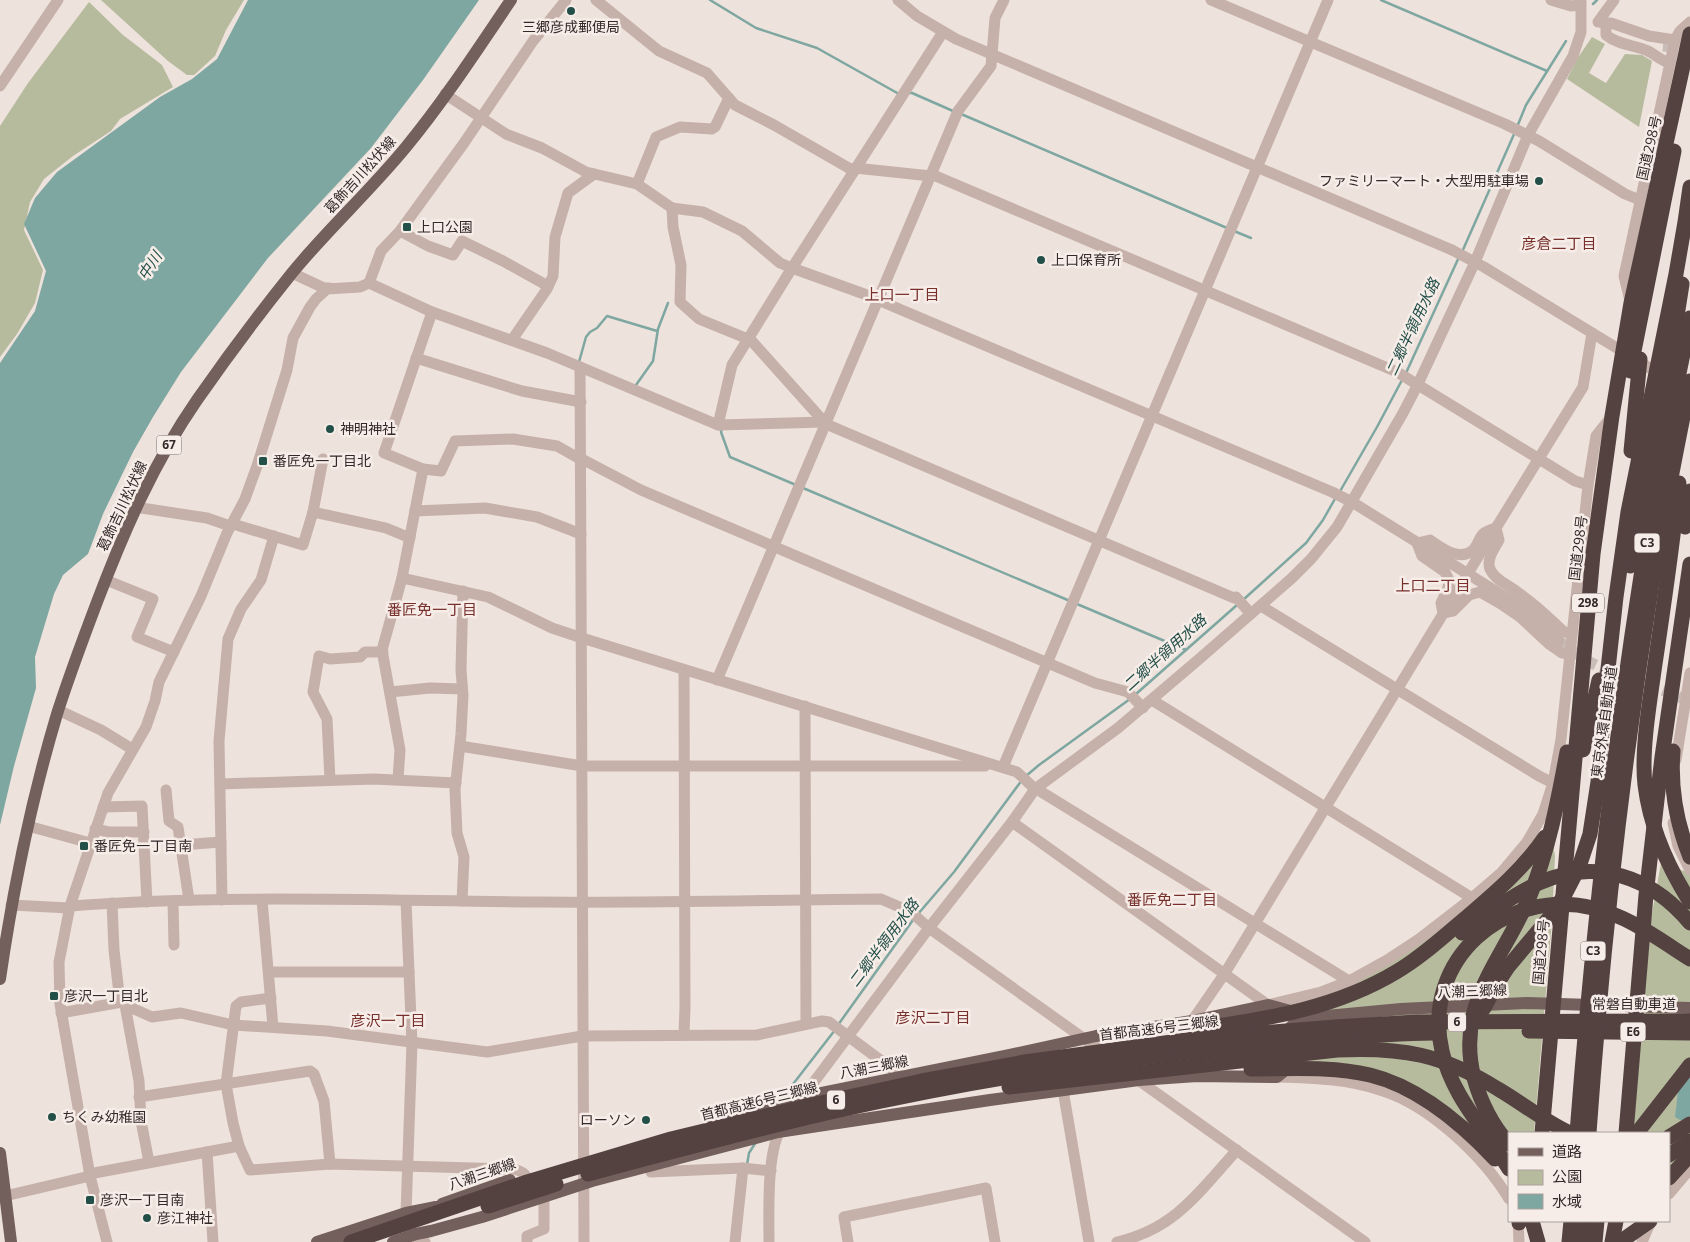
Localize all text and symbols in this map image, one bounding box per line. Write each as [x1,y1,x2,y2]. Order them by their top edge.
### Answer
marker: 三郷彦成郵便局 [565,5,577,17]
place label: 三郷彦成郵便局 [522,17,620,36]
street label: 国道298号 [1632,114,1665,182]
street label: 葛飾吉川松伏線 [320,132,399,217]
place label: ファミリーマート・大型用駐車場 [1319,171,1529,190]
marker: ファミリーマート・大型用駐車場 [1533,175,1545,187]
place label: 上口公園 [417,217,473,236]
marker: 上口公園 [401,221,413,233]
district label: 彦倉二丁目 [1521,233,1597,253]
water label: 中川 [133,246,167,283]
place label: 上口保育所 [1051,250,1121,269]
marker: 上口保育所 [1035,254,1047,266]
water label: 二郷半領用水路 [1381,273,1444,378]
district label: 上口一丁目 [864,284,940,304]
place label: 神明神社 [340,419,396,438]
marker: 神明神社 [324,423,336,435]
road number: 67 [156,436,182,454]
place label: 番匠免一丁目北 [273,451,371,470]
marker: 番匠免一丁目北 [257,455,269,467]
street label: 葛飾吉川松伏線 [92,457,151,554]
street label: 国道298号 [1564,514,1591,582]
road number: C3 [1634,534,1660,552]
district label: 上口二丁目 [1395,575,1471,595]
road number: 298 [1572,594,1604,612]
district label: 番匠免一丁目 [387,599,477,619]
water label: 二郷半領用水路 [1119,608,1212,695]
street label: 東京外環自動車道 [1586,665,1621,779]
place label: 番匠免一丁目南 [94,836,192,855]
marker: 番匠免一丁目南 [78,840,90,852]
district label: 番匠免二丁目 [1127,889,1217,909]
water label: 二郷半領用水路 [844,893,924,990]
street label: 国道298号 [1528,918,1553,986]
road number: C3 [1580,941,1606,960]
street label: 八潮三郷線 [1437,980,1507,1001]
place label: 彦沢一丁目北 [64,986,148,1005]
marker: 彦沢一丁目北 [48,990,60,1002]
street label: 常磐自動車道 [1592,994,1676,1013]
district label: 彦沢二丁目 [895,1007,971,1027]
district label: 彦沢一丁目 [350,1010,426,1030]
street label: 首都高速6号三郷線 [1098,1011,1220,1044]
road number: 6 [1448,1012,1466,1032]
road number: E6 [1620,1022,1646,1042]
street label: 八潮三郷線 [838,1051,910,1083]
street label: 首都高速6号三郷線 [698,1077,819,1124]
road number: 6 [827,1090,845,1110]
place label: ちくみ幼稚園 [62,1107,147,1126]
place label: ローソン [580,1110,636,1129]
marker: ちくみ幼稚園 [46,1111,58,1123]
marker: ローソン [640,1114,652,1126]
legend [1508,1132,1670,1222]
text: 道路 [1552,1141,1582,1161]
street label: 八潮三郷線 [446,1153,518,1194]
text: 公園 [1552,1166,1582,1186]
place label: 彦沢一丁目南 [100,1190,184,1209]
text: 水域 [1552,1191,1582,1211]
marker: 彦沢一丁目南 [84,1194,96,1206]
place label: 彦江神社 [157,1208,213,1227]
marker: 彦江神社 [141,1212,153,1224]

